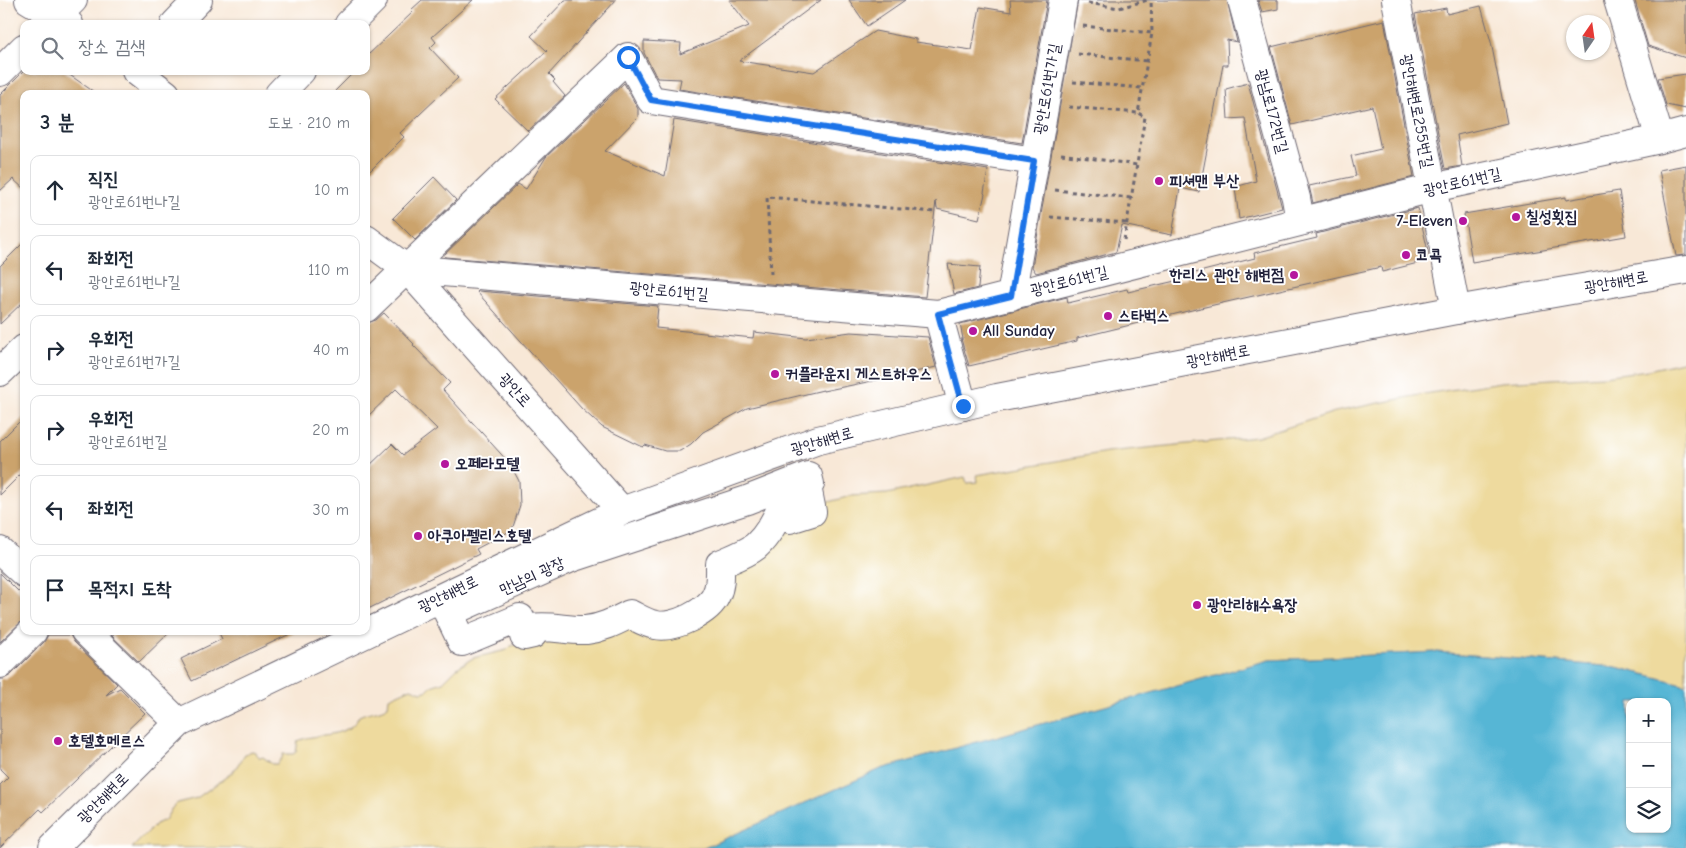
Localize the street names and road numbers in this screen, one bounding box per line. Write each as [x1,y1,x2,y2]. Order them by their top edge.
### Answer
street label: 광안로61번가길 [1030,42,1064,136]
street label: 광안해변로255번길 [1397,52,1437,170]
street label: 광남로172번길 [1252,67,1292,155]
street label: 광안로61번길 [1421,164,1503,200]
street label: 광안로61번길 [1028,263,1110,299]
street label: 광안해변로 [1583,268,1649,296]
street label: 광안로61번길 [629,279,709,303]
street label: 광안해변로 [1185,341,1251,371]
street label: 광안로 [495,370,535,410]
street label: 광안해변로 [789,423,855,459]
street label: 만남의 광장 [497,553,568,599]
street label: 광안해변로 [415,572,481,616]
street label: 광안해변로 [74,769,132,827]

